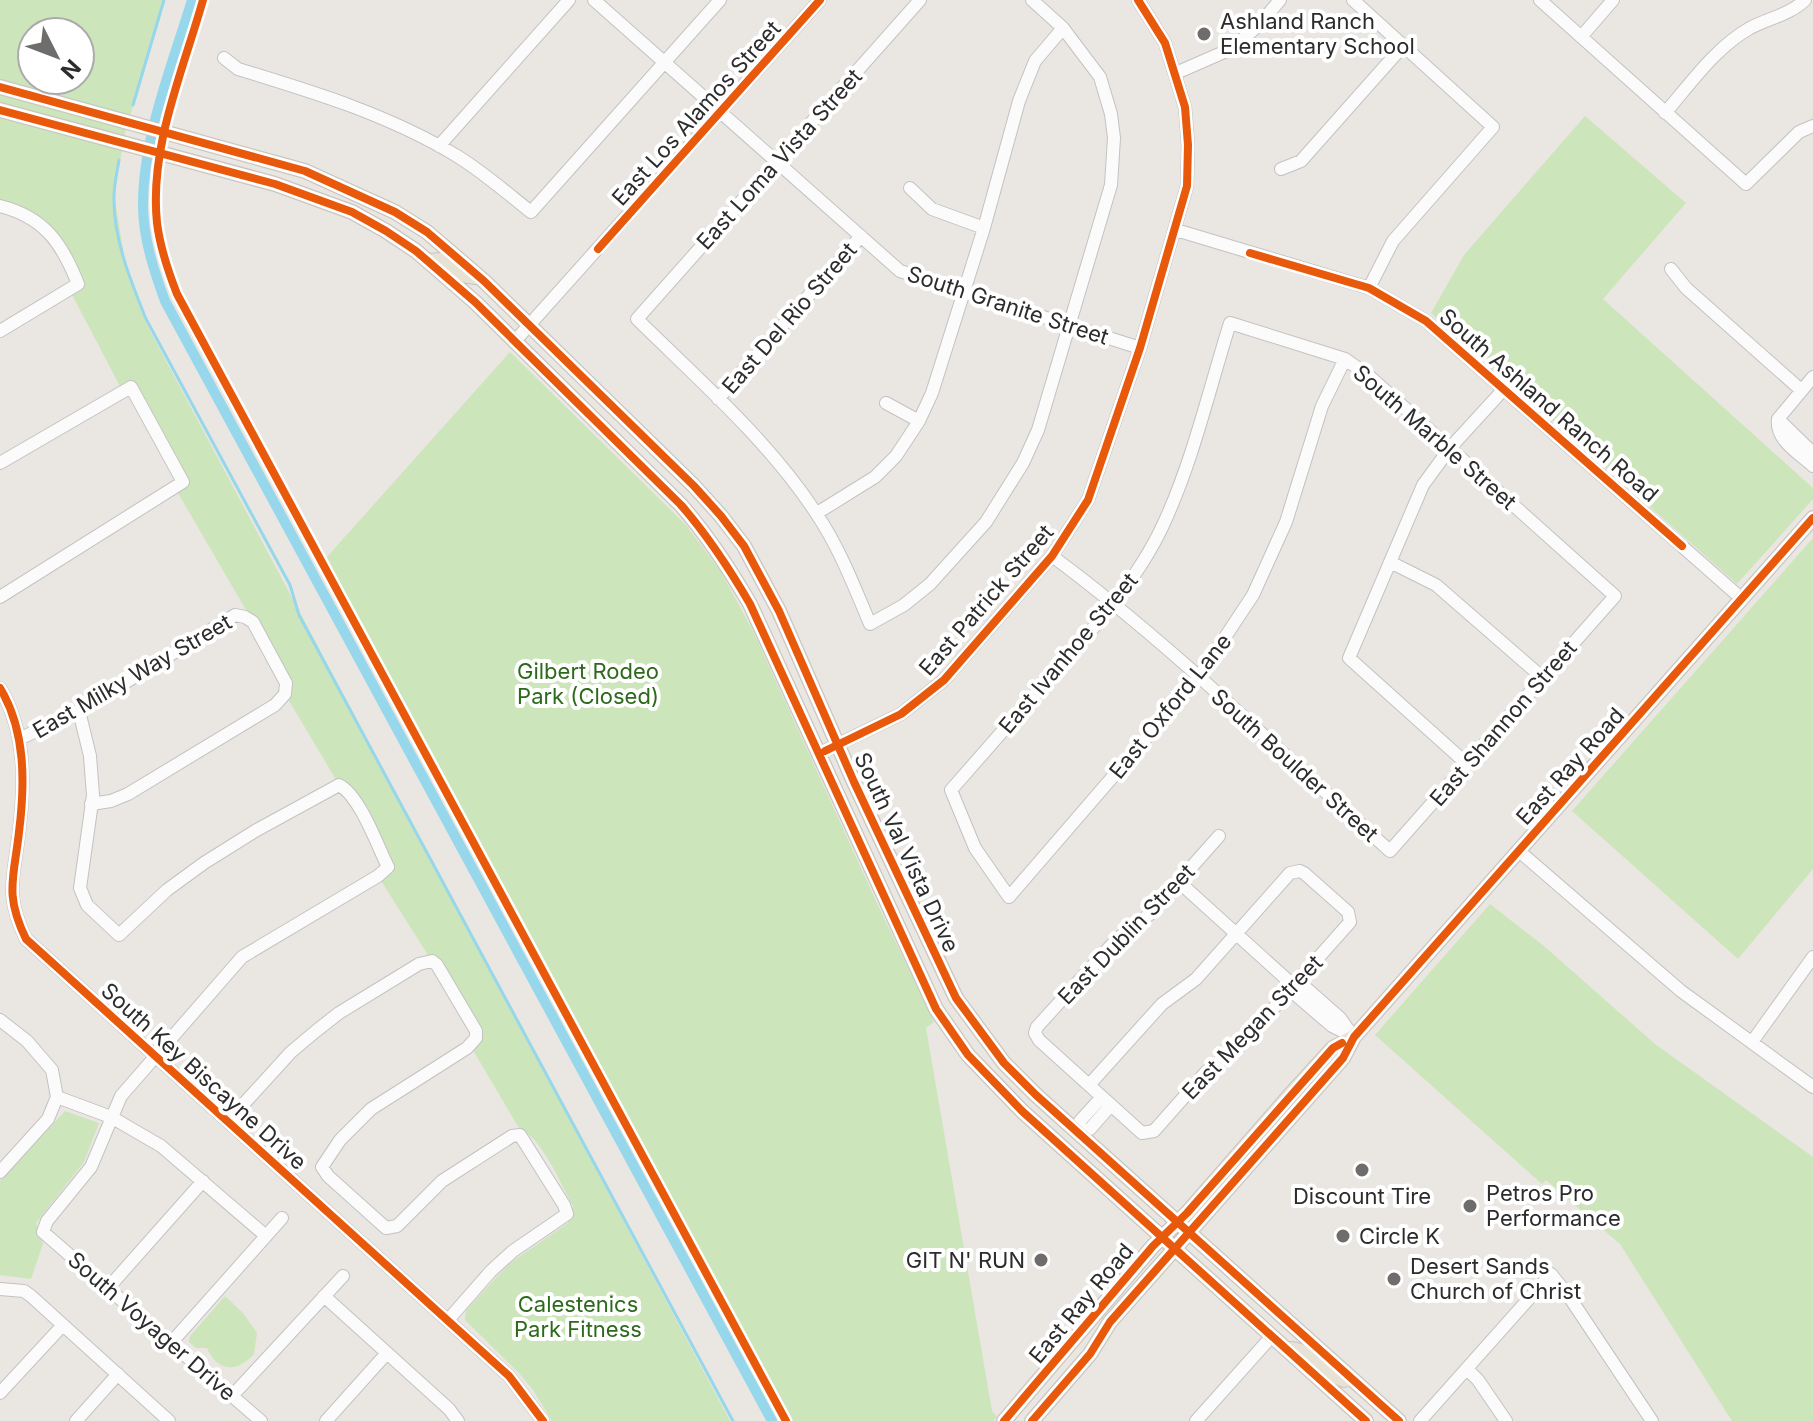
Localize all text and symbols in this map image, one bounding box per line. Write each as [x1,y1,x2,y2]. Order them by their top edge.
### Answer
place label: Ashland Ranch Elementary School [1220,8,1415,59]
street label: East Los Alamos Street [606,15,786,211]
north arrow [16,16,96,96]
marker: Ashland Ranch Elementary School [1195,25,1213,43]
text: N [56,54,86,84]
street label: East Loma Vista Street [691,63,867,255]
street label: East Del Rio Street [716,237,862,399]
street label: South Granite Street [904,260,1112,350]
street label: South Ashland Ranch Road [1434,303,1664,507]
street label: South Marble Street [1348,359,1522,515]
street label: East Patrick Street [914,519,1058,681]
street label: East Ivanhoe Street [993,567,1143,739]
street label: East Milky Way Street [28,609,236,743]
street label: East Oxford Lane [1104,628,1236,784]
street label: East Shannon Street [1424,635,1582,811]
park label: Gilbert Rodeo Park (Closed) [517,658,659,709]
street label: South Boulder Street [1206,683,1384,847]
street label: East Ray Road [1511,702,1629,830]
street label: South Val Vista Drive [849,748,965,956]
street label: East Dublin Street [1052,858,1200,1010]
street label: East Megan Street [1177,949,1327,1105]
street label: South Key Biscayne Drive [96,977,312,1175]
marker: Discount Tire [1353,1161,1371,1179]
place label: Petros Pro Performance [1486,1180,1621,1231]
place label: Discount Tire [1293,1183,1431,1209]
marker: Petros Pro Performance [1461,1197,1479,1215]
place label: Circle K [1359,1223,1440,1249]
marker: Circle K [1334,1227,1352,1245]
street label: East Ray Road [1023,1238,1139,1368]
street label: South Voyager Drive [63,1246,241,1406]
place label: GIT N' RUN [906,1247,1025,1273]
marker: GIT N' RUN [1032,1251,1050,1269]
place label: Desert Sands Church of Christ [1410,1253,1581,1304]
marker: Desert Sands Church of Christ [1385,1270,1403,1288]
park label: Calestenics Park Fitness [514,1291,642,1342]

